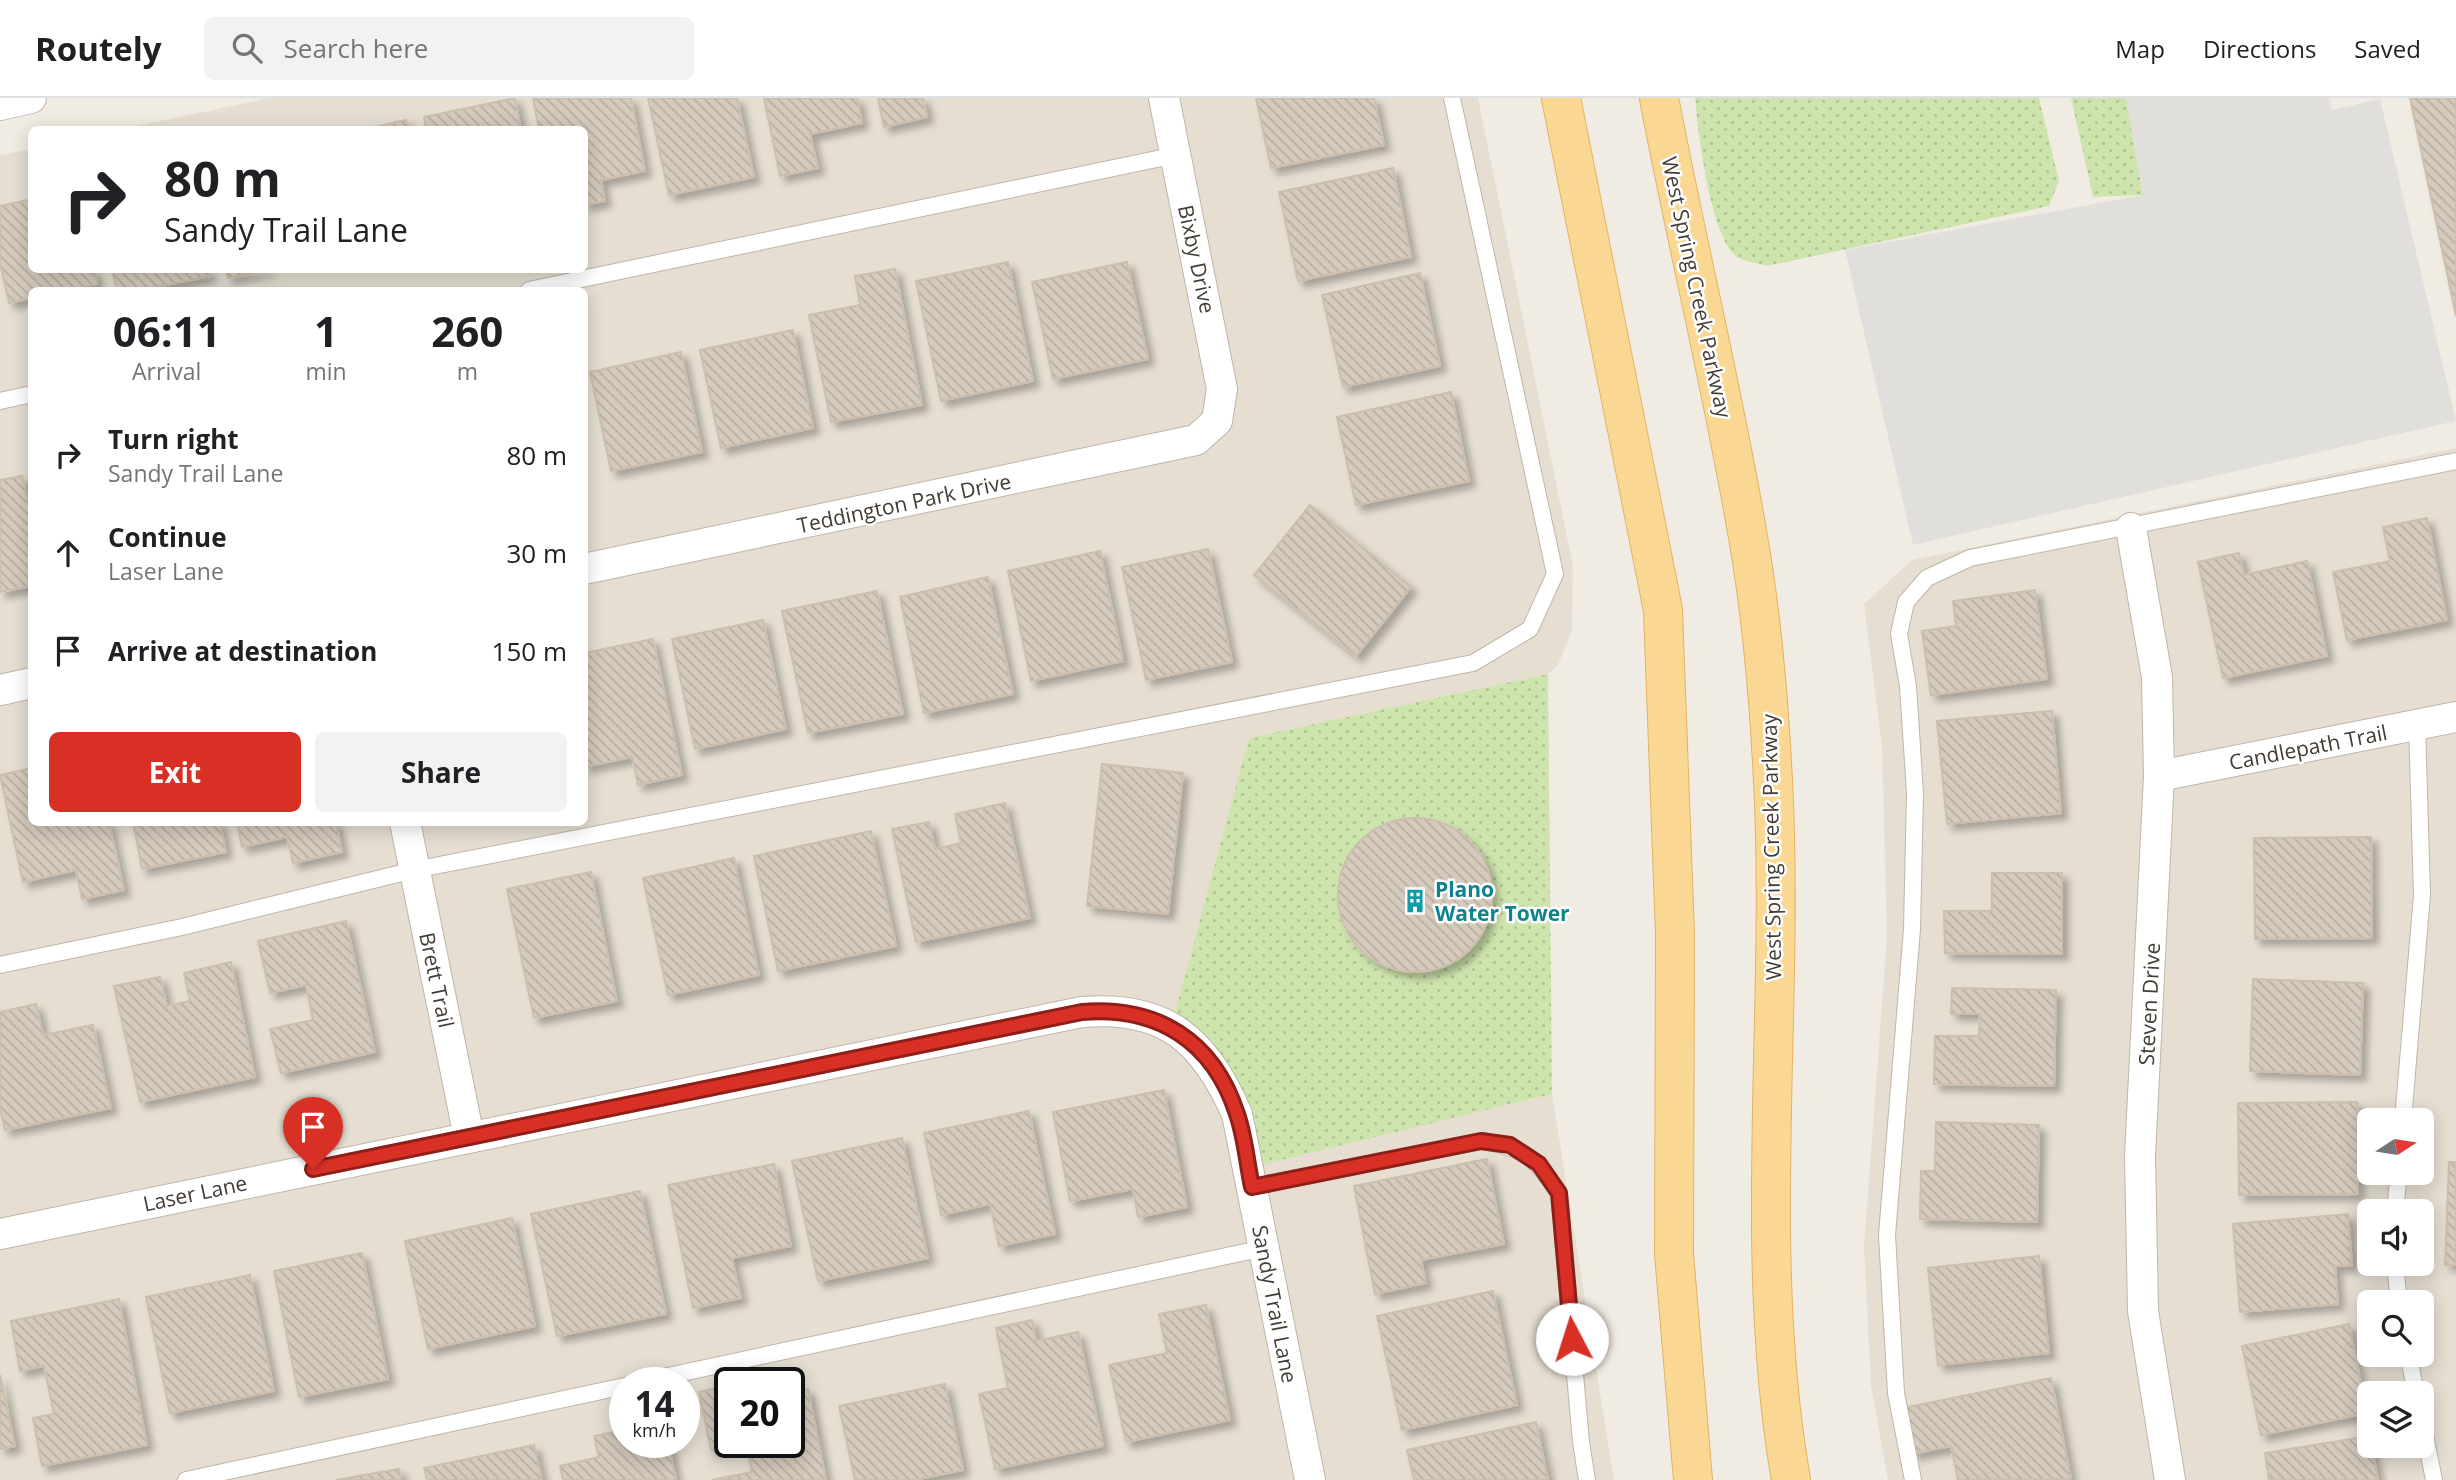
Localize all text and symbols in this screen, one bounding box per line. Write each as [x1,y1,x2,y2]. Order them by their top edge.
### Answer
search box [204,17,694,80]
text: Routely [35,26,162,71]
icon: search [228,29,266,67]
text: Search here [284,30,428,66]
text: Map [2115,32,2165,65]
text: Directions [2203,32,2316,65]
text: Saved [2354,32,2421,65]
text: 80 m [164,145,281,211]
icon: right [49,154,140,245]
street label: West Spring Creek Parkway [1656,154,1738,421]
street label: Bixby Drive [1172,202,1222,316]
text: Sandy Trail Lane [164,208,408,251]
text: 06:11 [113,302,221,359]
text: 1 [314,302,338,359]
text: 260 [431,302,503,359]
text: Arrival [132,355,201,387]
text: min [305,355,347,387]
text: m [457,355,478,387]
text: Turn right [108,421,239,457]
icon: right [49,436,87,474]
text: 80 m [506,437,567,473]
text: Sandy Trail Lane [108,457,283,489]
street label: Teddington Park Drive [795,467,1013,539]
text: Continue [108,519,227,555]
icon: ahead [49,534,87,572]
text: 30 m [506,535,567,571]
text: Laser Lane [108,555,224,587]
icon: arrive [49,632,87,670]
text: Arrive at destination [108,633,377,669]
text: 150 m [492,633,567,669]
street label: West Spring Creek Parkway [1755,713,1787,980]
street label: Candlepath Trail [2227,718,2389,776]
button: Exit [49,732,301,812]
button: Share [315,732,567,812]
place label: Plano Water Tower [1435,875,1570,927]
building icon: Plano Water Tower [1401,887,1429,915]
street label: Brett Trail [413,930,461,1030]
street label: Steven Drive [2132,942,2166,1066]
pin [283,1097,343,1169]
icon: arrive [294,1108,332,1146]
north arrow [2357,1108,2434,1185]
map controls [2357,1108,2434,1458]
street label: Laser Lane [140,1168,250,1218]
button: sound [2357,1199,2434,1276]
street label: Sandy Trail Lane [1246,1223,1304,1385]
button: search [2357,1290,2434,1367]
position arrow [1535,1302,1609,1376]
speed limit sign: 20 [714,1367,805,1458]
text: 14 [634,1380,675,1427]
button: layers [2357,1381,2434,1458]
text: km/h [633,1418,676,1442]

